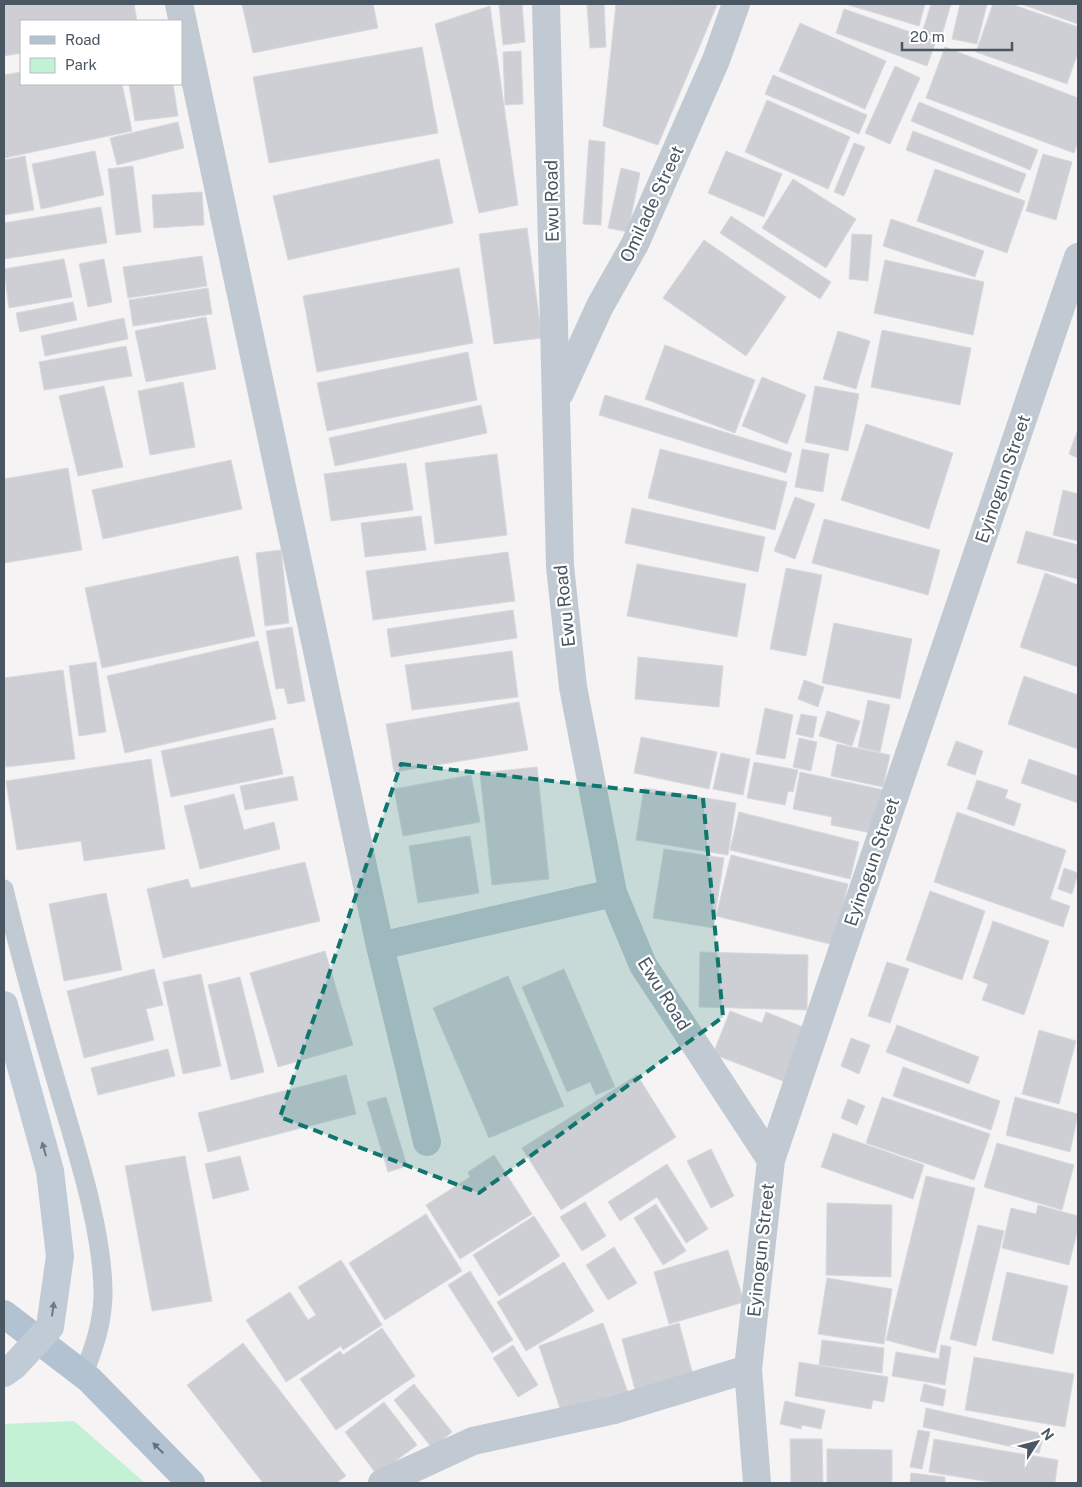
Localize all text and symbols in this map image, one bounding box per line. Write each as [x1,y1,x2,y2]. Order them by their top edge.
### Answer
legend [20,20,182,85]
scale bar [902,20,1012,52]
text: 20 m [910,28,945,45]
text: Road [65,31,101,48]
text: Park [65,56,97,73]
street label: Omilade Street [615,142,688,265]
street label: Ewu Road [540,160,563,242]
street label: Eyinogun Street [971,412,1034,546]
street label: Ewu Road [550,564,579,648]
street label: Eyinogun Street [840,795,903,929]
street label: Ewu Road [634,953,695,1034]
one-way arrow [40,1141,48,1156]
street label: Eyinogun Street [743,1182,778,1318]
one-way arrow [49,1301,57,1317]
north arrow [1012,1417,1062,1467]
text: N [1038,1425,1057,1443]
one-way arrow [152,1442,164,1454]

